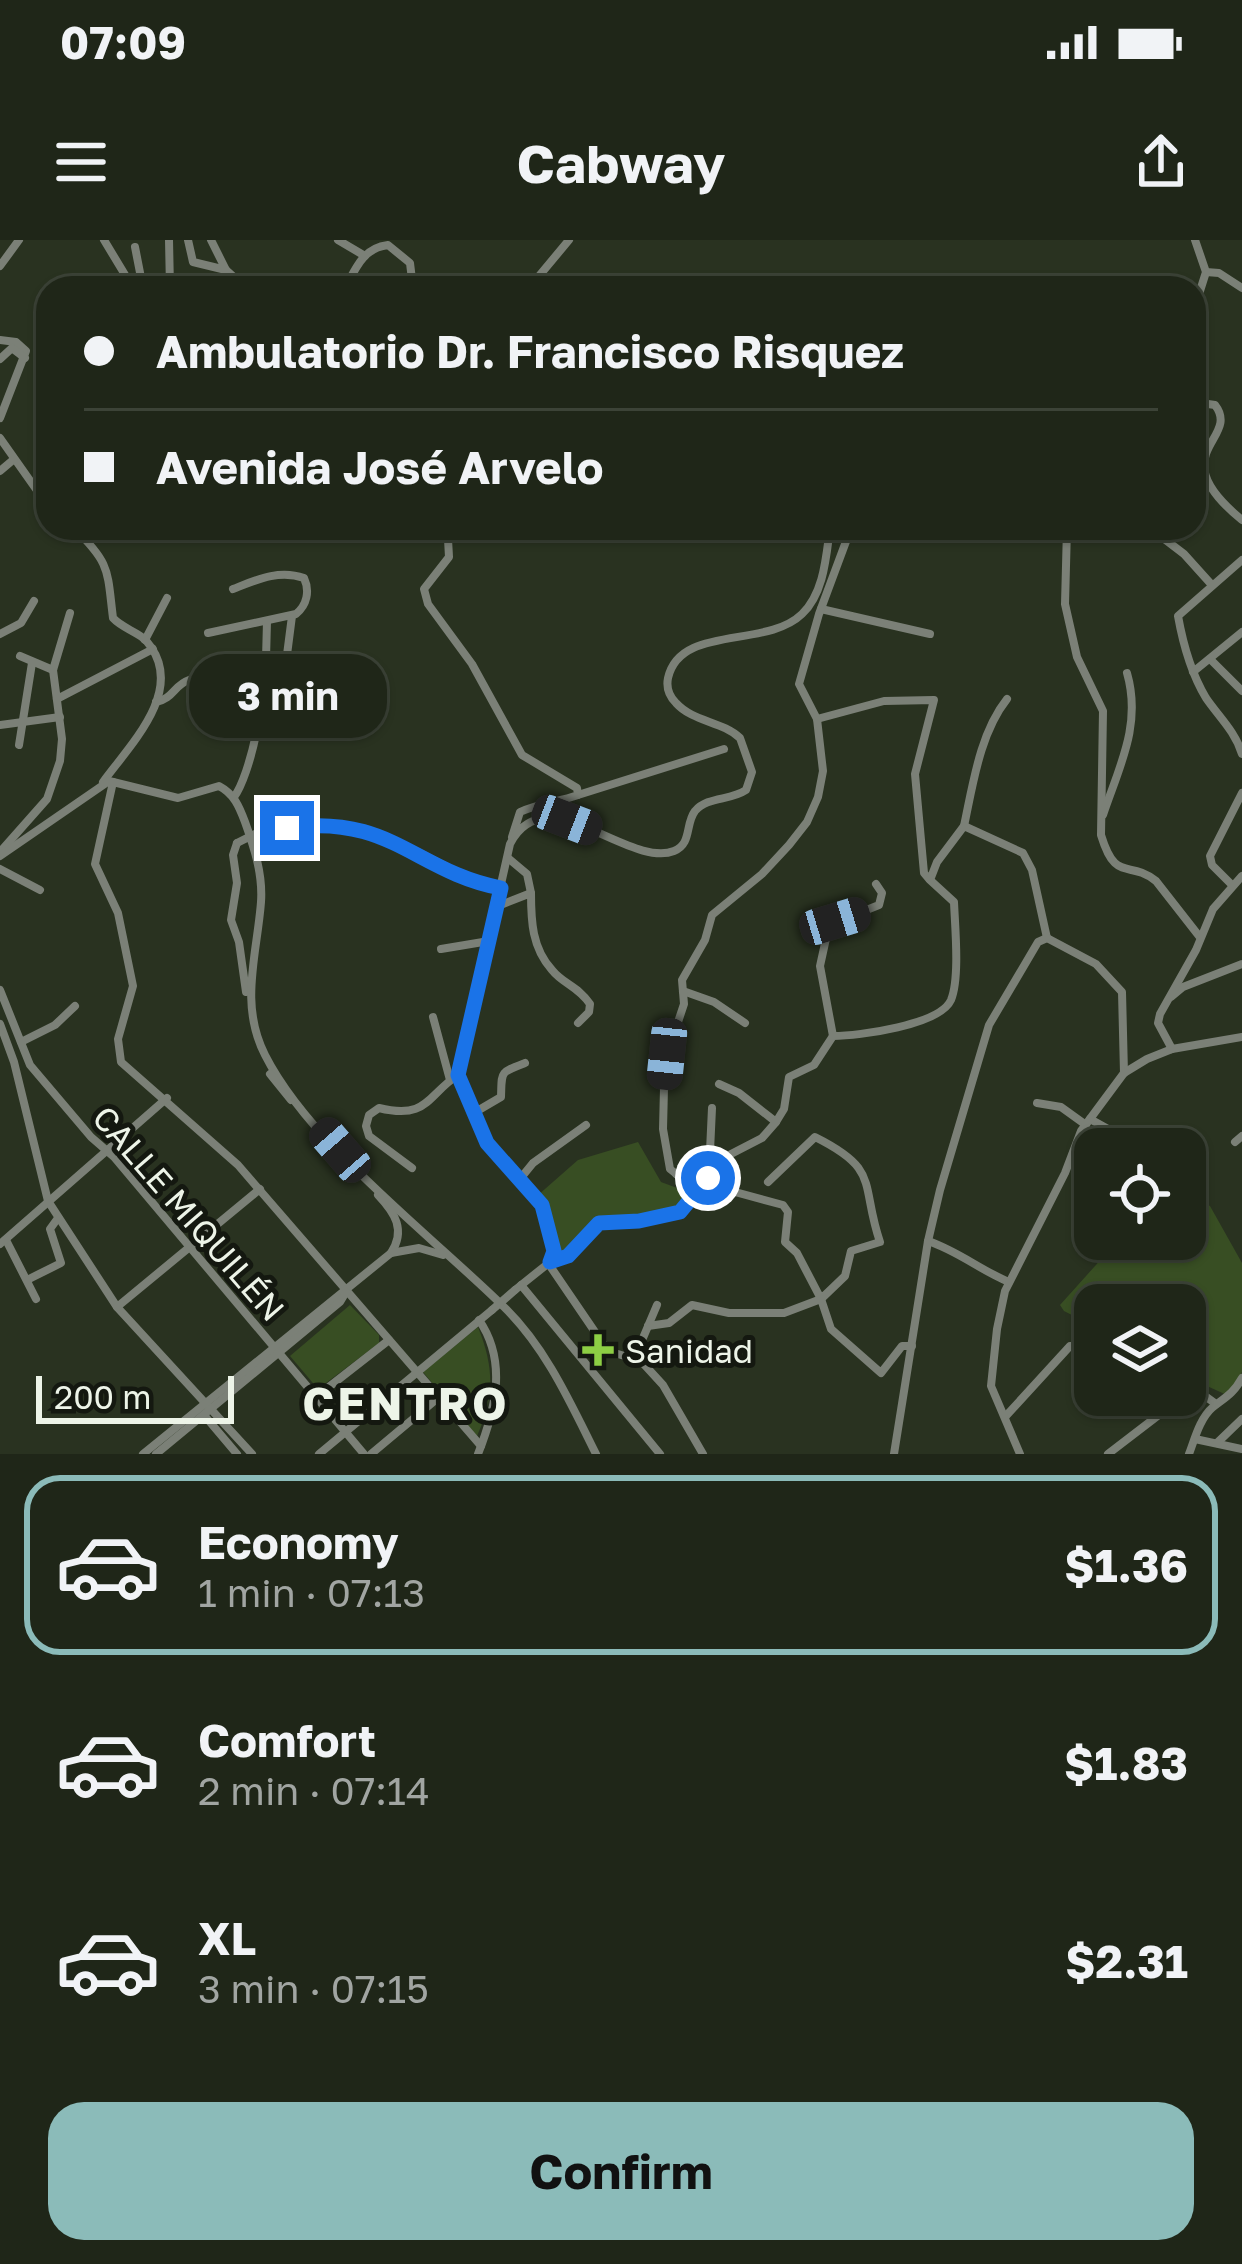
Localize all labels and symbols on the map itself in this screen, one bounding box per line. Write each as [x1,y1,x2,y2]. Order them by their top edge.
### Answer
callout: 3 min [188,654,386,738]
car [527,790,607,850]
route end [260,801,314,855]
car [795,893,875,949]
car [645,1016,689,1092]
street label: CALLE MIQUILÉN [85,1098,293,1328]
car [303,1111,377,1189]
route start [681,1151,735,1205]
place label: Sanidad [625,1331,753,1370]
marker: Sanidad [582,1334,614,1366]
scale bar [36,1370,234,1423]
district label: CENTRO [302,1376,510,1430]

